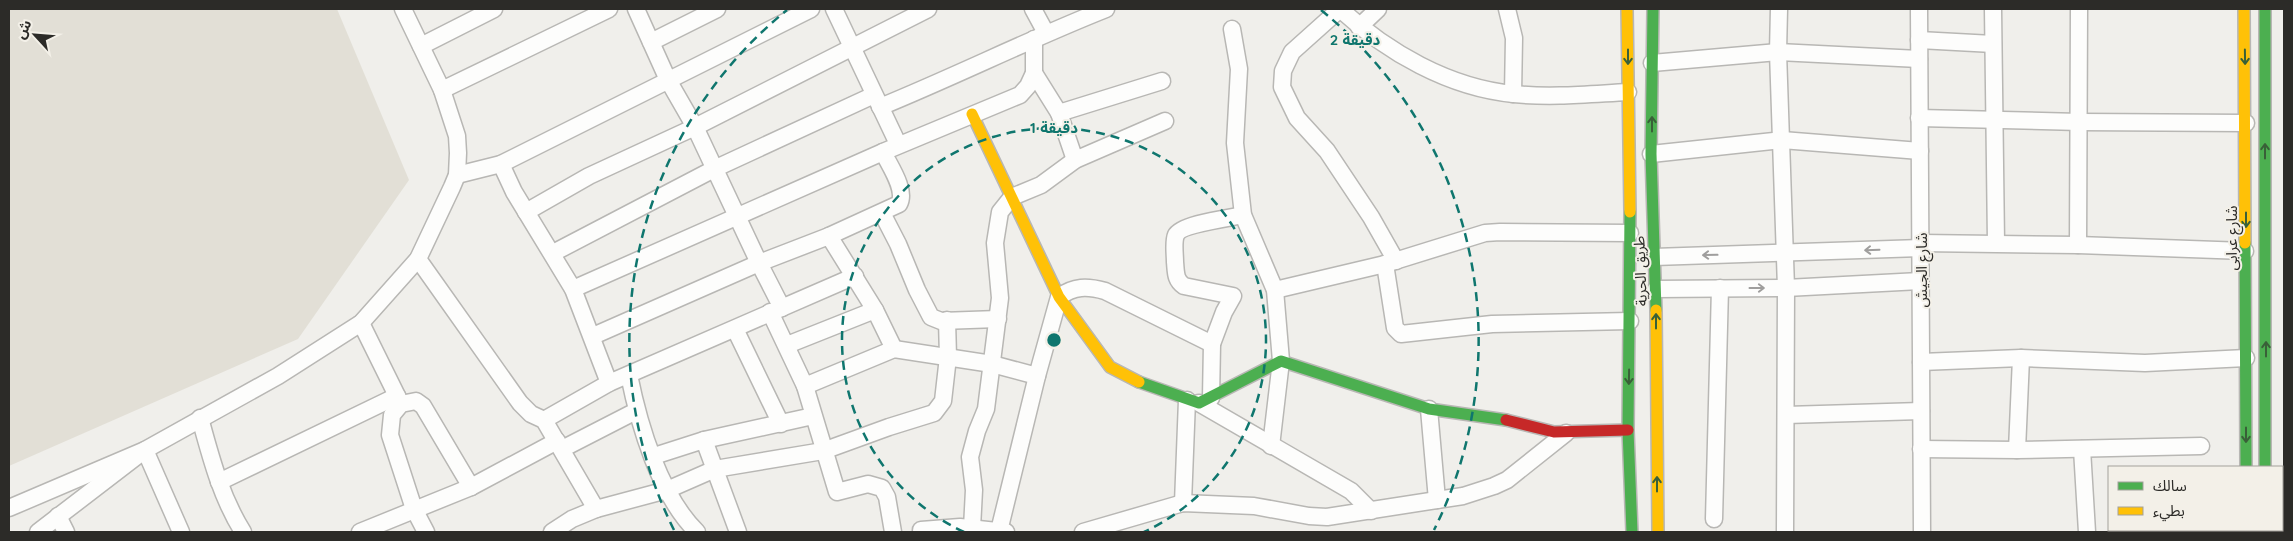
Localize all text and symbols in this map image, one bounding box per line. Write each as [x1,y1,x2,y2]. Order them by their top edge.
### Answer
north arrow [10,10,60,60]
text: ش [11,17,36,42]
text: 2 دقيقة [1330,30,1380,49]
one-way arrow [1623,49,1633,65]
one-way arrow [2240,49,2250,65]
one-way arrow [1647,116,1657,132]
text: 1 دقيقة [1030,118,1078,137]
one-way arrow [2260,143,2270,160]
street label: شارع عرابى [2222,205,2244,271]
one-way arrow [2241,212,2251,228]
street label: شارع الجيش [1912,232,1934,308]
street label: طريق الحرية [1629,235,1652,307]
one-way arrow [1865,245,1881,255]
one-way arrow [1702,250,1718,260]
one-way arrow [1748,283,1765,293]
one-way arrow [1651,313,1661,330]
centre of rings [1045,331,1063,349]
one-way arrow [2261,341,2271,357]
one-way arrow [1624,369,1634,385]
one-way arrow [2241,426,2251,443]
legend [2108,466,2283,531]
one-way arrow [1653,476,1662,492]
text: سالك [2153,476,2187,495]
text: بطيء [2153,501,2185,522]

